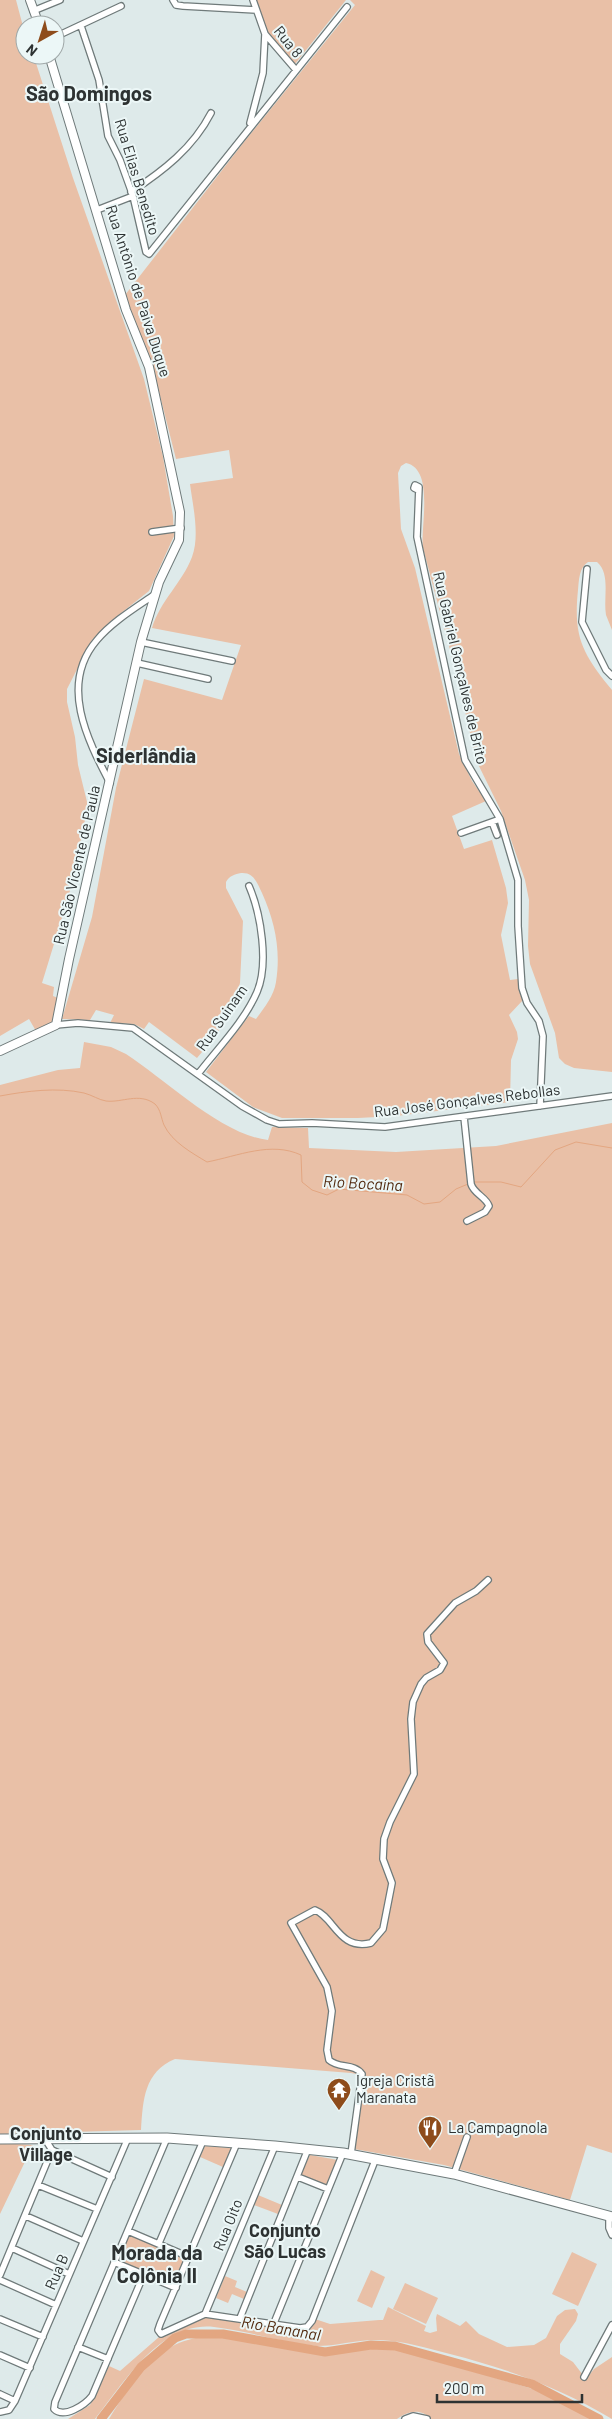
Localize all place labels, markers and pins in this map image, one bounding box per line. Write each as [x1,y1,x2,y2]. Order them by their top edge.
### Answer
place label: Igreja Cristã Maranata [356,2071,434,2106]
temple icon: Igreja Cristã Maranata [326,2077,352,2111]
restaurant icon: La Campagnola [417,2115,443,2149]
place label: La Campagnola [448,2118,548,2136]

